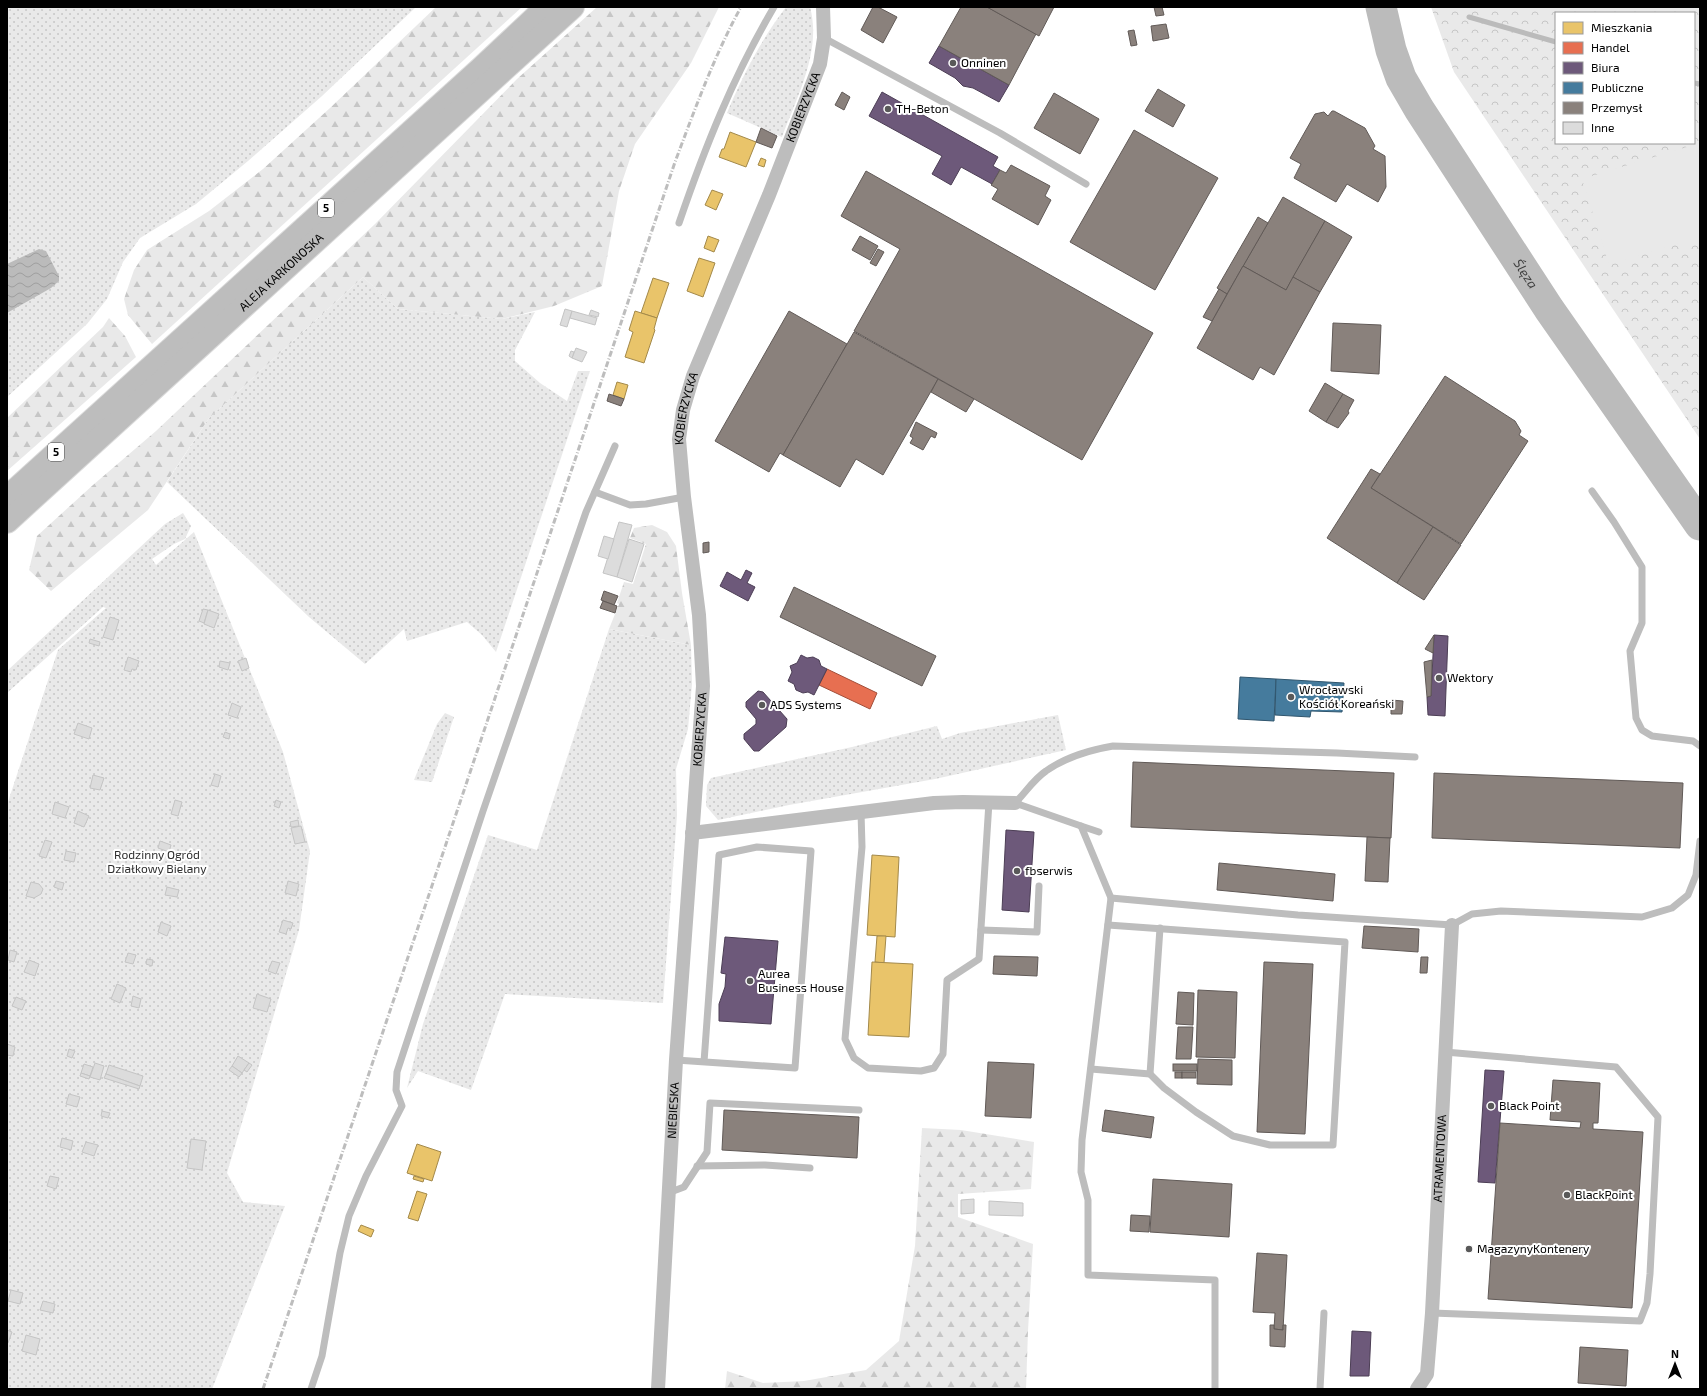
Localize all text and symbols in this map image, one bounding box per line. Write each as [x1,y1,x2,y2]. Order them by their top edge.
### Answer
legend [1555,12,1695,144]
text: Mieszkania [1591,20,1652,34]
text: Handel [1591,40,1630,54]
place label: Onninen [961,55,1006,69]
marker: Onninen [948,58,958,68]
text: Biura [1591,60,1620,74]
street label: KOBIERZYCKA [782,69,822,144]
text: Publiczne [1591,80,1644,94]
text: Przemysł [1591,100,1642,114]
place label: TH-Beton [896,101,949,115]
marker: TH-Beton [883,104,893,114]
text: Inne [1591,120,1615,134]
road number: 5 [318,199,334,217]
street label: ALEJA KARKONOSKA [236,229,326,313]
water label: Ślęza [1511,256,1541,291]
street label: KOBIERZYCKA [671,369,700,446]
road number: 5 [48,443,64,461]
place label: Wektory [1447,670,1494,684]
marker: Wektory [1434,673,1444,683]
place label: Wrocławski Kościół Koreański [1299,682,1394,710]
street label: KOBIERZYCKA [689,691,709,767]
marker: Wrocławski Kościół Koreański [1286,692,1296,702]
place label: ADS Systems [770,697,842,711]
marker: ADS Systems [757,700,767,710]
park label: Rodzinny Ogród Działkowy Bielany [107,847,207,875]
place label: fbserwis [1025,863,1073,877]
marker: fbserwis [1012,866,1022,876]
place label: Aurea Business House [758,966,844,994]
marker: Aurea Business House [745,976,755,986]
street label: NIEBIESKA [664,1081,681,1139]
place label: Black Point [1499,1098,1560,1112]
marker: Black Point [1486,1101,1496,1111]
street label: ATRAMENTOWA [1430,1114,1448,1203]
place label: BlackPoint [1575,1187,1633,1201]
marker: BlackPoint [1562,1190,1572,1200]
place label: MagazynyKontenery [1477,1241,1590,1255]
marker: MagazynyKontenery [1464,1244,1474,1254]
north arrow [1655,1344,1695,1384]
text: N [1671,1347,1679,1360]

